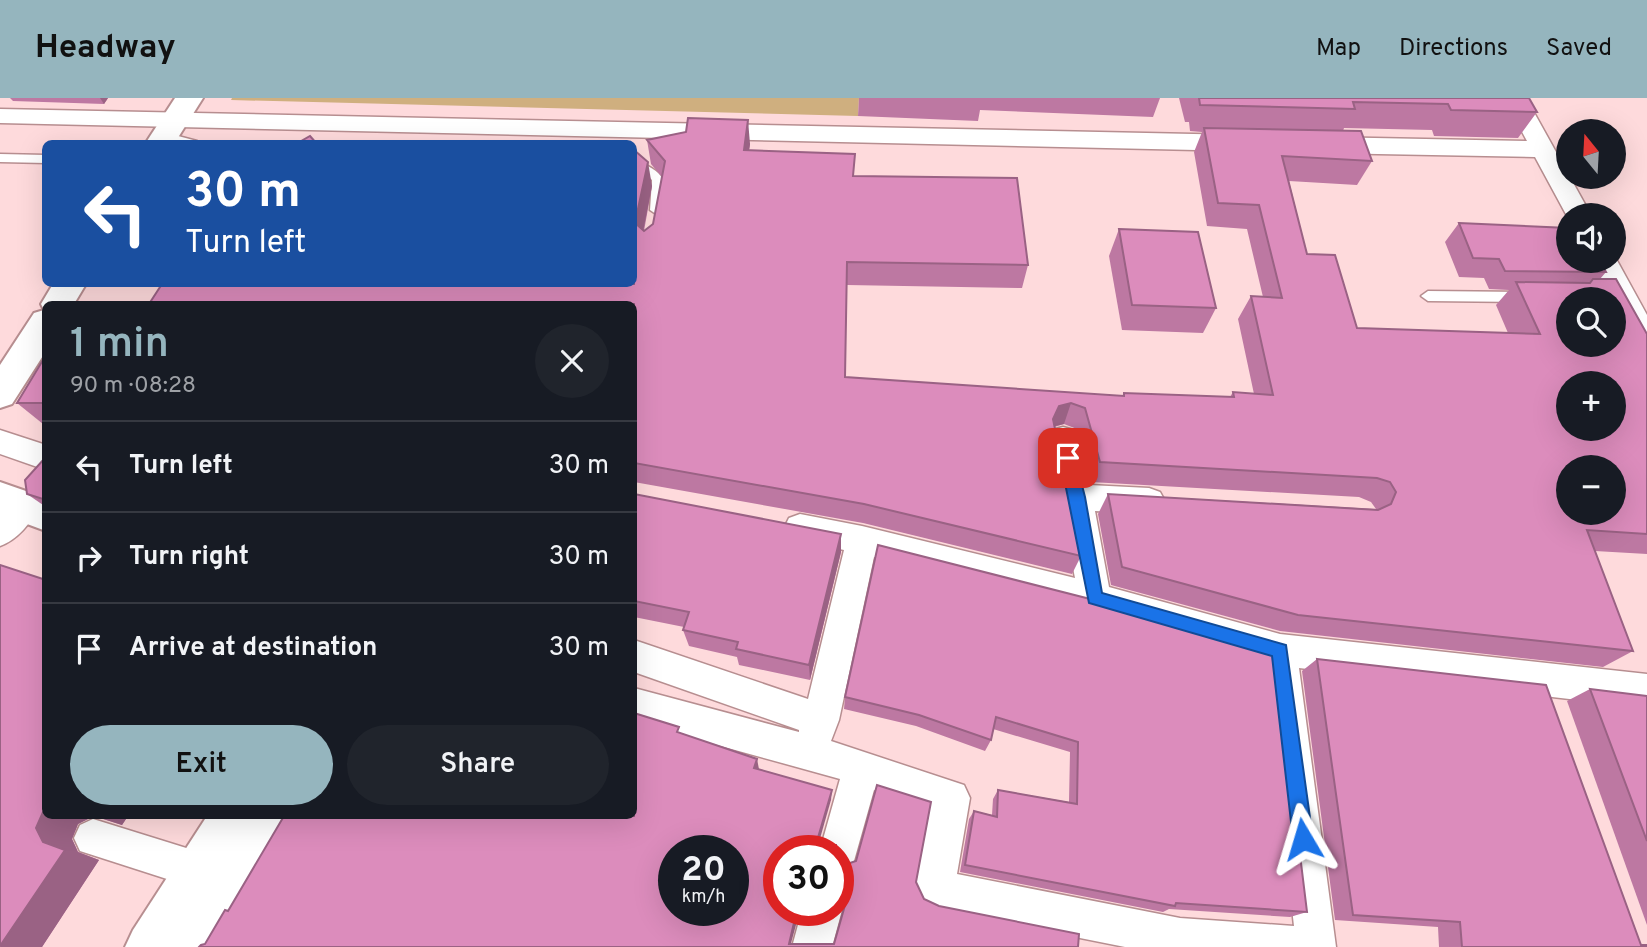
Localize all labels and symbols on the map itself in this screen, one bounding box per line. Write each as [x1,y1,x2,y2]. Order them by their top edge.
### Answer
north arrow [1556,119,1626,189]
pin [1038,428,1098,488]
position arrow [1266,802,1340,876]
speed limit sign: 30 [763,835,854,926]

